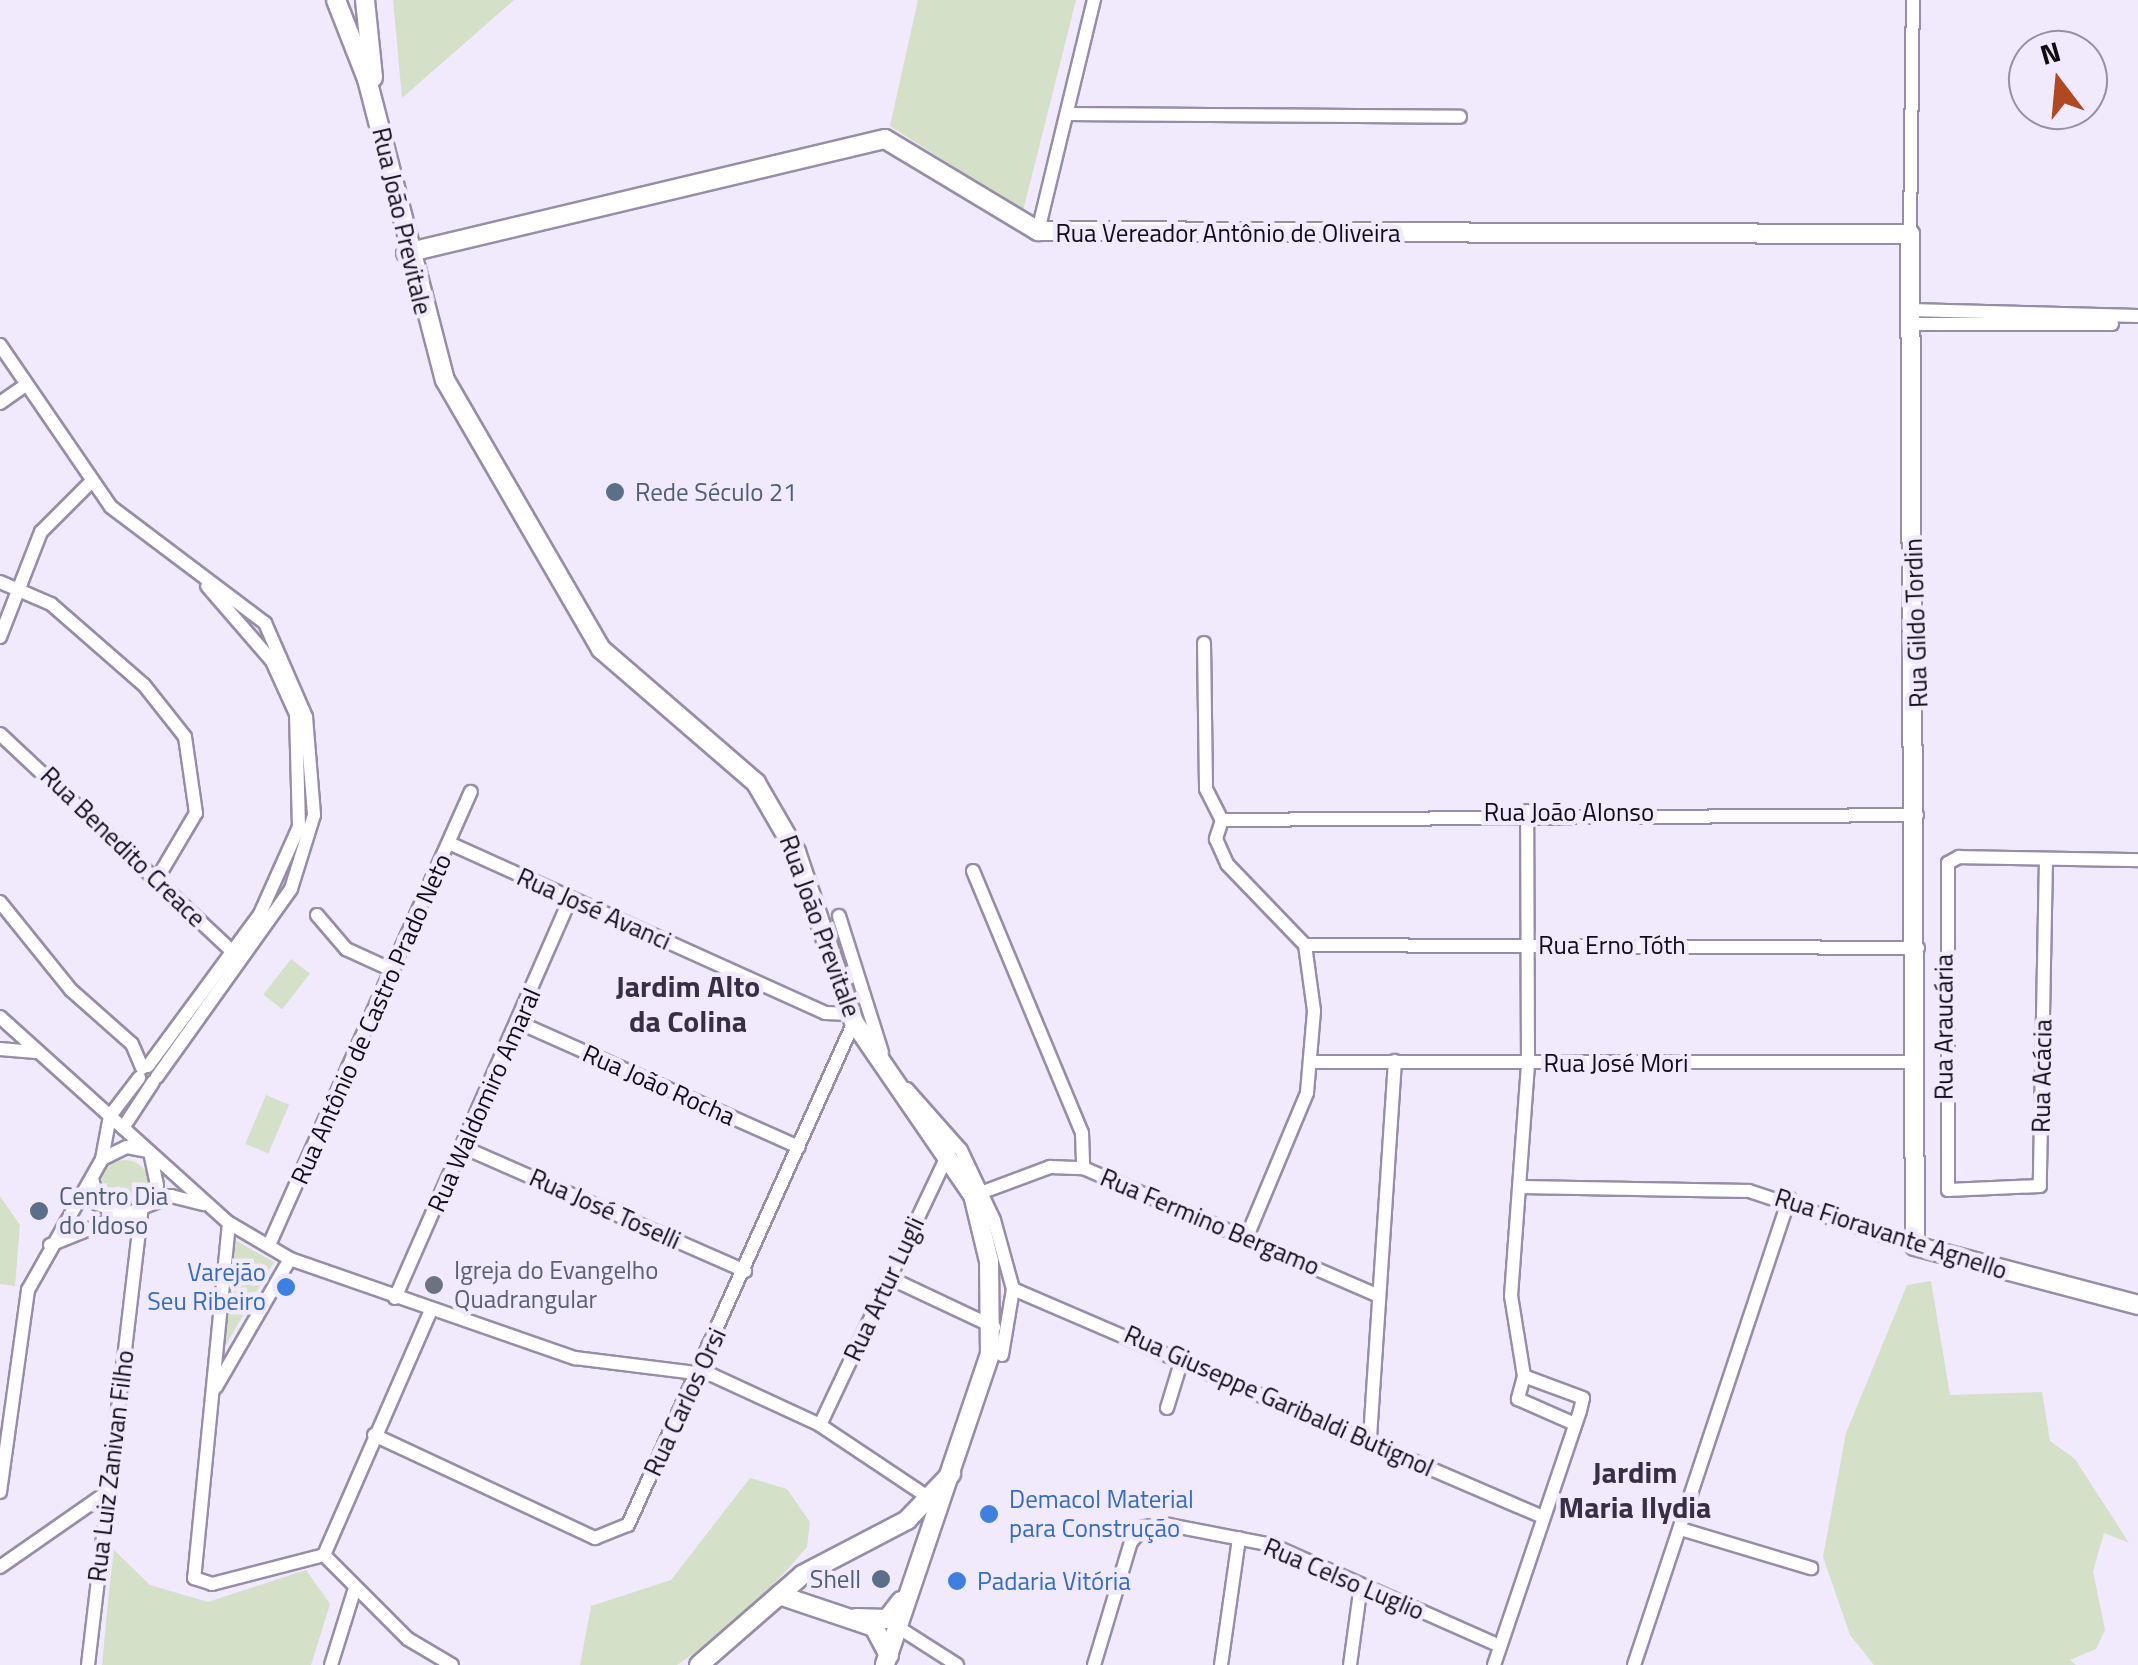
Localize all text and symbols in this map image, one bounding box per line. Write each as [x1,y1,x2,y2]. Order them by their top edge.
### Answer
text: N [2035,29,2065,76]
north arrow [2008,30,2108,130]
street label: Rua João Previtale [366,125,438,317]
street label: Rua Vereador Antônio de Oliveira [1055,218,1401,248]
place label: Rede Século 21 [635,477,797,507]
marker: Rede Século 21 [604,481,626,503]
street label: Rua Gildo Tordin [1898,538,1934,708]
street label: Rua Benedito Creace [34,761,212,933]
street label: Rua João Alonso [1484,797,1654,827]
street label: Rua João Previtale [773,831,867,1021]
street label: Rua Antônio de Castro Prado Neto [284,849,458,1189]
street label: Rua José Avanci [512,862,676,956]
street label: Rua Erno Tóth [1538,930,1686,960]
street label: Rua Araucária [1929,954,1959,1100]
district label: Jardim Alto da Colina [616,968,760,1038]
street label: Rua Waldomiro Amaral [421,983,547,1217]
street label: Rua Acácia [2026,1019,2058,1133]
street label: Rua João Rocha [578,1038,740,1132]
street label: Rua José Mori [1544,1048,1688,1078]
street label: Rua José Toselli [525,1162,685,1256]
street label: Rua Fermino Bergamo [1096,1162,1324,1282]
place label: Centro Dia do Idoso [59,1182,168,1241]
street label: Rua Fioravante Agnello [1771,1182,2011,1286]
marker: Centro Dia do Idoso [28,1200,50,1222]
street label: Rua Artur Lugli [838,1212,930,1366]
place label: Igreja do Evangelho Quadrangular [454,1256,658,1315]
place label: Varejão Seu Ribeiro [147,1258,266,1317]
marker: Igreja do Evangelho Quadrangular [423,1274,445,1296]
marker: Varejão Seu Ribeiro [275,1276,297,1298]
street label: Rua Giuseppe Garibaldi Butignol [1120,1319,1438,1483]
street label: Rua Carlos Orsi [638,1323,732,1481]
street label: Rua Luiz Zanivan Filho [82,1348,140,1584]
district label: Jardim Maria Ilydia [1559,1454,1711,1524]
place label: Demacol Material para Construção [1009,1485,1194,1544]
marker: Demacol Material para Construção [978,1503,1000,1525]
street label: Rua Celso Luglio [1259,1532,1429,1626]
place label: Shell [810,1564,861,1594]
place label: Padaria Vitória [977,1566,1131,1596]
marker: Shell [870,1568,892,1590]
marker: Padaria Vitória [946,1570,968,1592]

